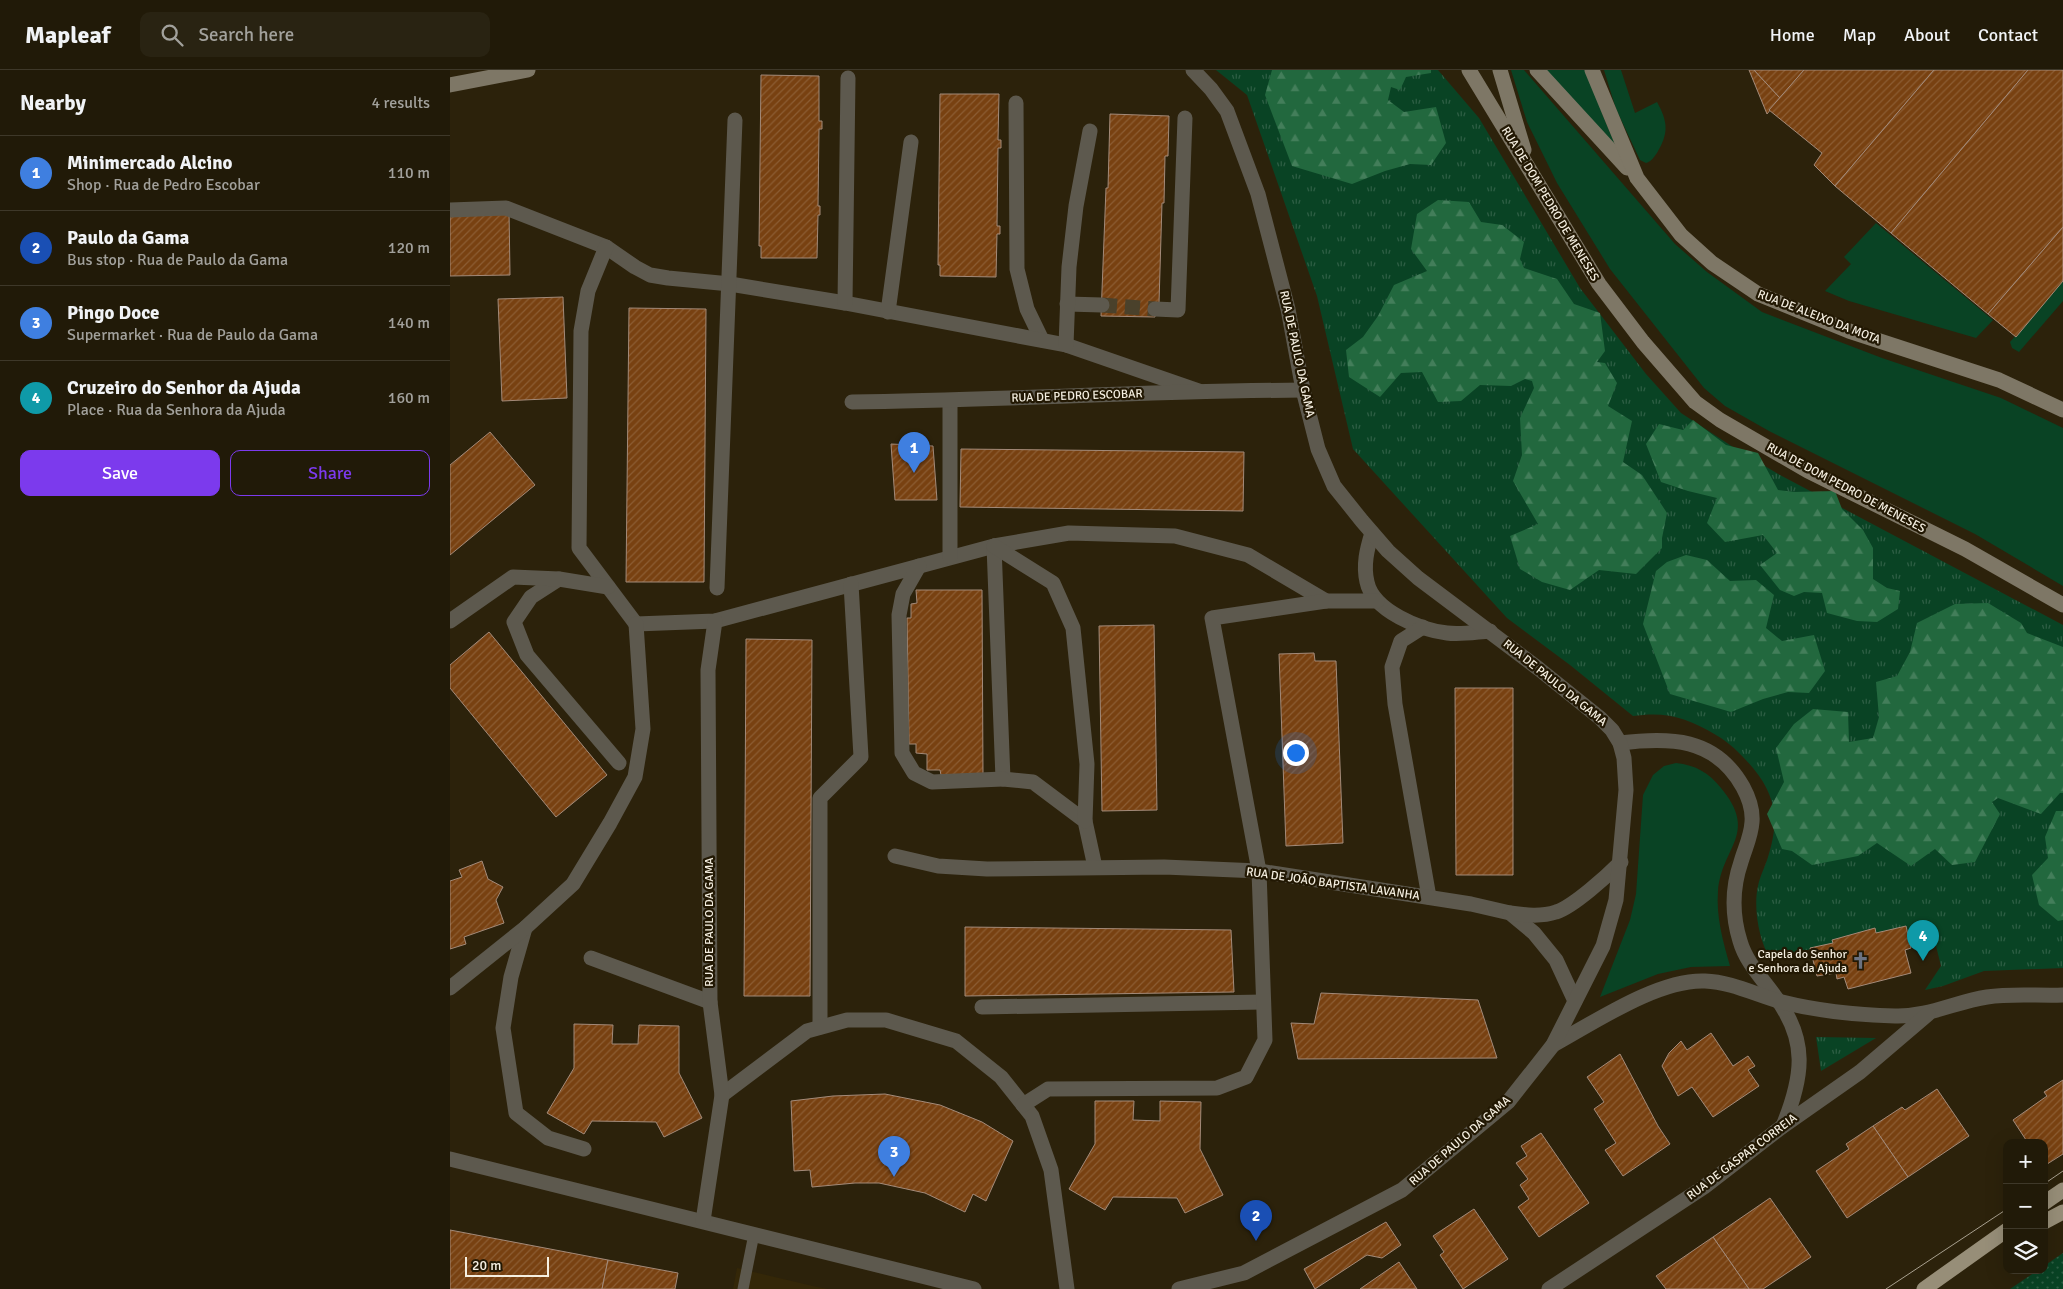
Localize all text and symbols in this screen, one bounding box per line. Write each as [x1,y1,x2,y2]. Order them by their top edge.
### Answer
search box [140,12,490,57]
text: Mapleaf [25,20,110,50]
icon: search [158,21,186,49]
text: Search here [198,23,294,47]
text: Home [1770,24,1815,46]
text: Map [1843,24,1876,46]
text: About [1904,24,1950,46]
text: Contact [1978,24,2038,46]
text: Nearby [20,90,86,116]
text: 4 results [371,93,430,113]
street label: RUA DE DOM PEDRO DE MENESES [1498,124,1602,284]
text: Minimercado Alcino [67,151,233,175]
text: 1 [32,163,40,183]
text: 110 m [388,163,430,183]
text: Shop · Rua de Pedro Escobar [67,175,260,195]
text: Paulo da Gama [67,226,189,250]
text: 2 [32,238,40,258]
text: 120 m [388,238,430,258]
text: Bus stop · Rua de Paulo da Gama [67,250,288,270]
street label: RUA DE ALEIXO DA MOTA [1755,287,1883,348]
street label: RUA DE PAULO DA GAMA [1276,289,1318,419]
text: Pingo Doce [67,301,159,325]
text: 3 [32,313,40,333]
text: 140 m [388,313,430,333]
text: Supermarket · Rua de Paulo da Gama [67,325,318,345]
text: Cruzeiro do Senhor da Ajuda [67,376,301,400]
street label: RUA DE PEDRO ESCOBAR [1011,386,1143,406]
text: 4 [32,388,40,408]
text: 160 m [388,388,430,408]
text: Place · Rua da Senhora da Ajuda [67,400,286,420]
pin: 1 [898,432,930,473]
street label: RUA DE DOM PEDRO DE MENESES [1764,440,1928,536]
button: Save [20,450,220,496]
button: Share [230,450,430,496]
street label: RUA DE PAULO DA GAMA [1500,636,1611,730]
your location [1283,740,1309,766]
street label: RUA DE PAULO DA GAMA [702,857,717,987]
street label: RUA DE JOÃO BAPTISTA LAVANHA [1245,864,1421,904]
pin: 4 [1907,920,1939,961]
place label: Capela do Senhor e Senhora da Ajuda [1749,947,1848,976]
church icon: Capela do Senhor e Senhora da Ajuda [1851,951,1871,971]
street label: RUA DE PAULO DA GAMA [1406,1092,1514,1189]
street label: RUA DE GASPAR CORREIA [1684,1110,1801,1203]
pin: 3 [878,1136,910,1177]
map controls [2003,1139,2048,1274]
button: + [2003,1139,2048,1184]
button: − [2003,1184,2048,1229]
pin: 2 [1240,1200,1272,1241]
button: layers [2003,1229,2048,1274]
scale bar [465,1254,549,1277]
text: 20 m [472,1257,501,1274]

